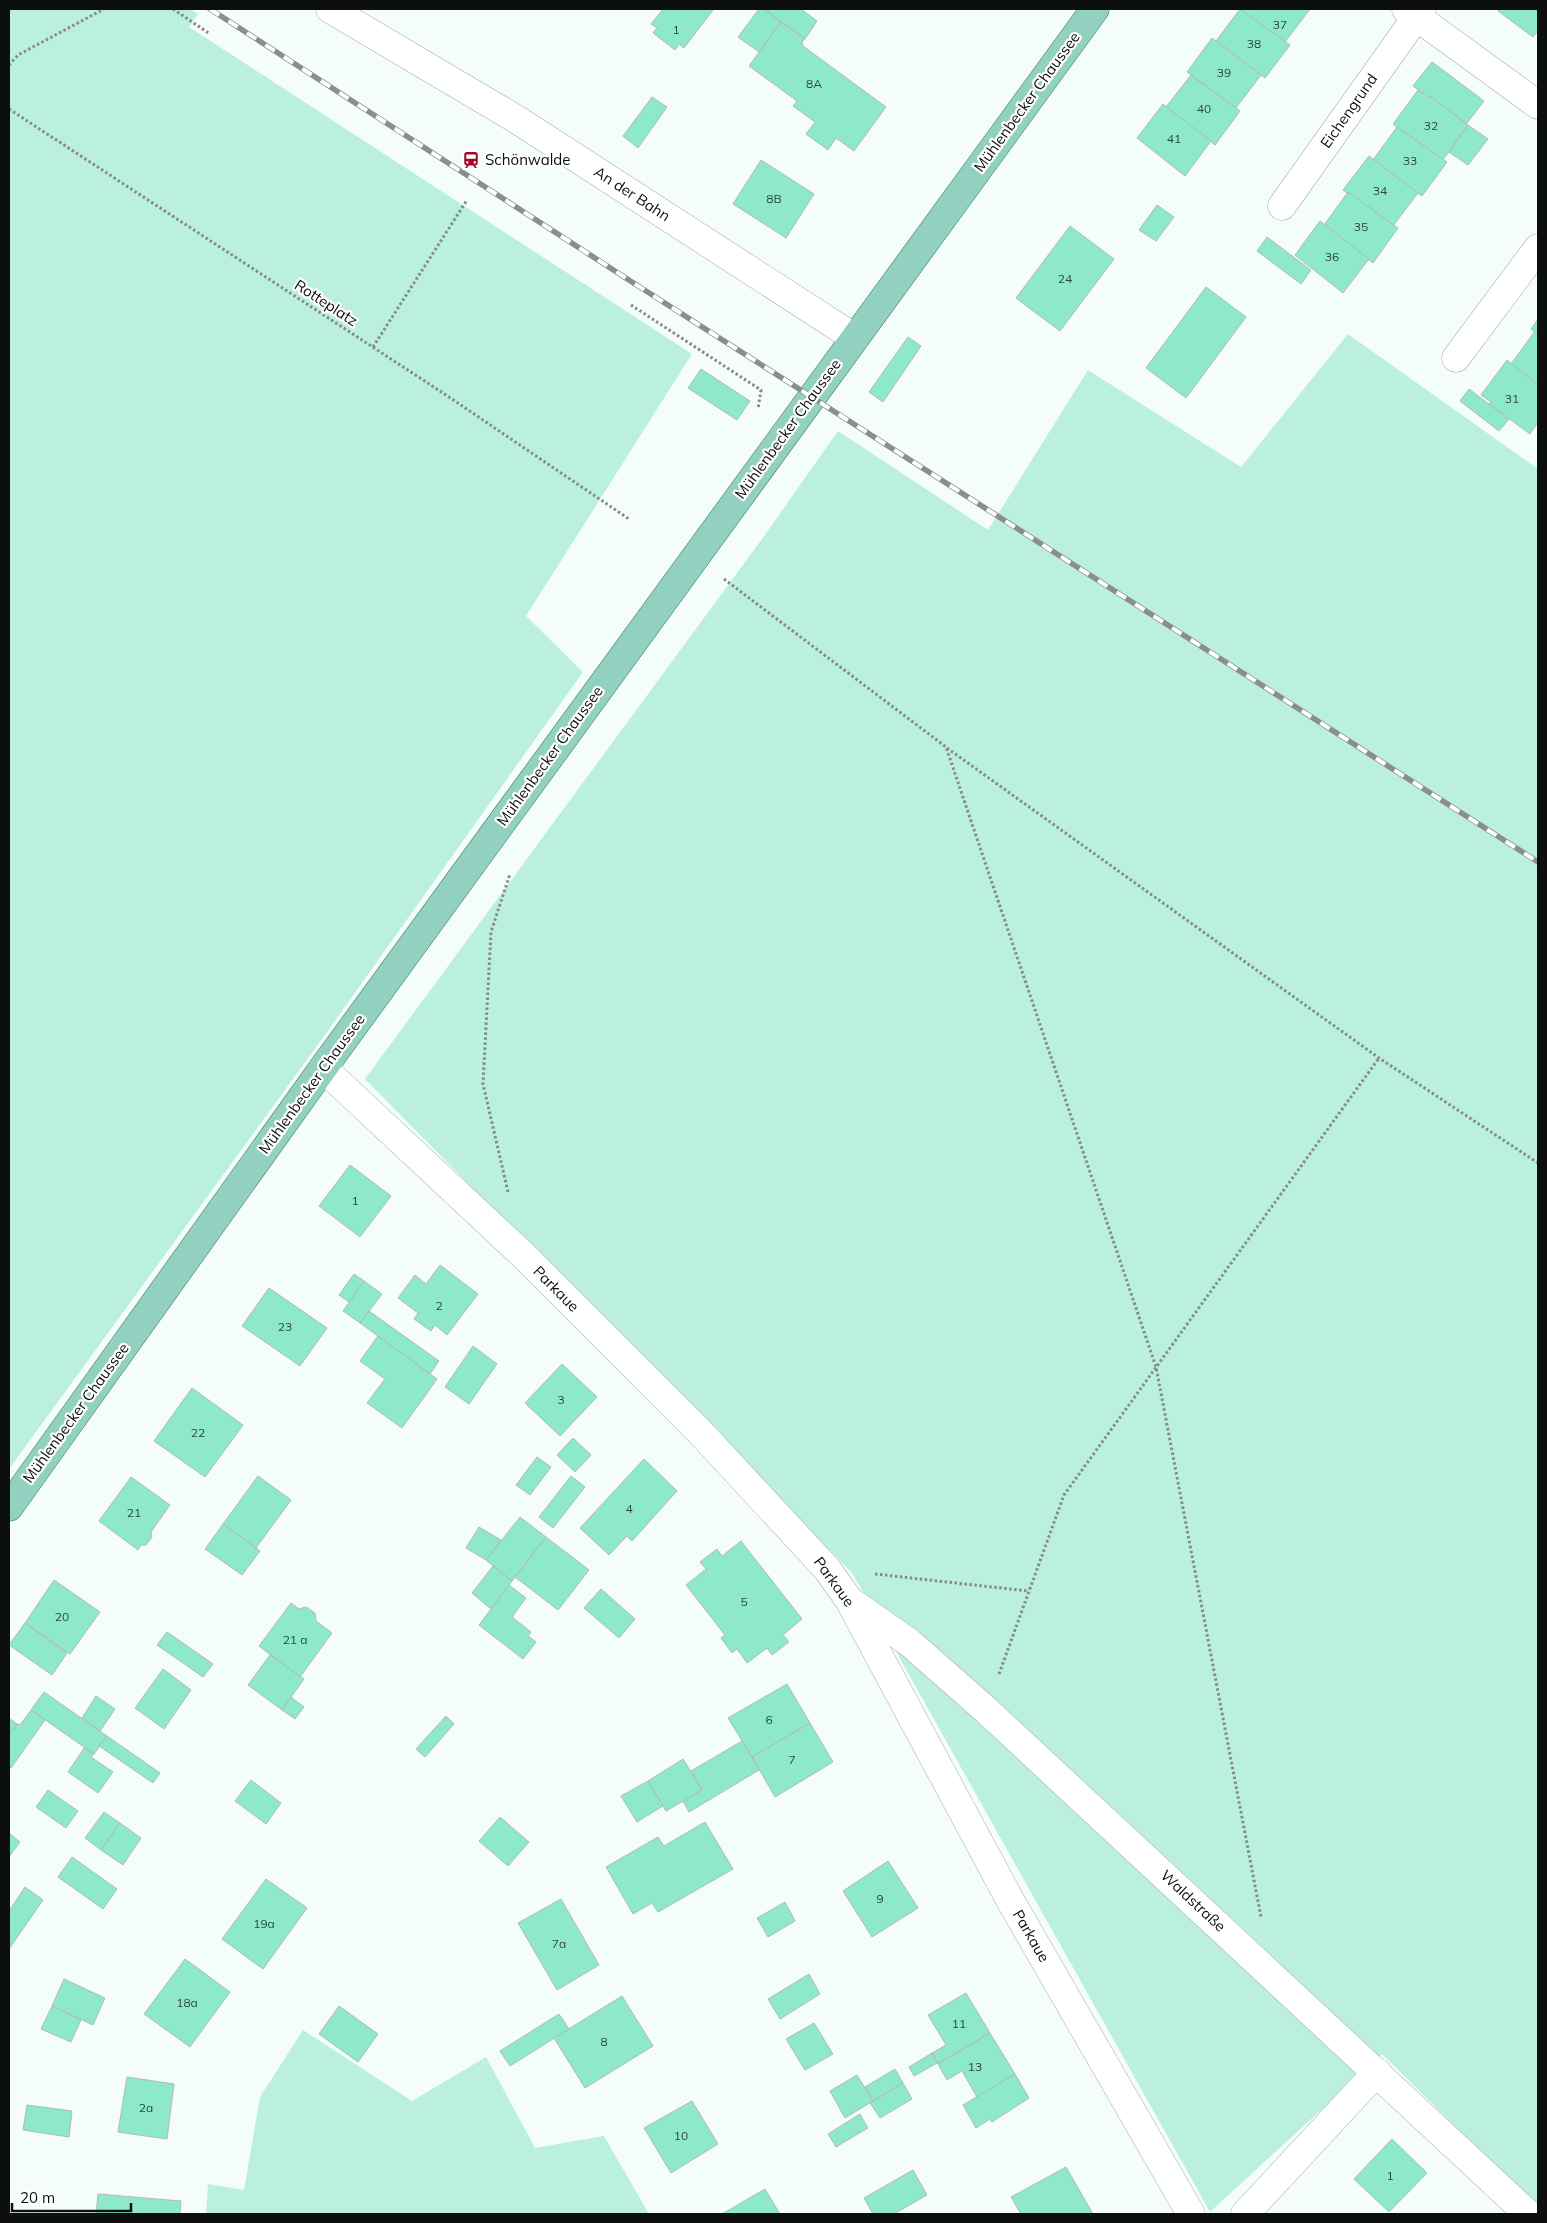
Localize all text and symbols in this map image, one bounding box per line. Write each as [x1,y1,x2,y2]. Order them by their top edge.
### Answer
house number: 37 [1273,17,1287,32]
house number: 1 [672,22,680,37]
street label: Mühlenbecker Chaussee [969,28,1084,175]
house number: 38 [1247,36,1261,51]
house number: 39 [1217,65,1231,80]
street label: Eichengrund [1316,70,1381,152]
house number: 8A [806,76,822,91]
house number: 40 [1197,101,1211,116]
house number: 32 [1424,118,1438,133]
house number: 41 [1167,131,1181,146]
station icon: Schönwalde [461,150,481,170]
place label: Schönwalde [485,150,570,169]
house number: 33 [1403,153,1417,168]
street label: An der Bahn [591,162,674,225]
house number: 34 [1373,183,1387,198]
house number: 8B [766,191,782,206]
house number: 35 [1354,219,1368,234]
house number: 36 [1325,249,1339,264]
house number: 24 [1058,271,1072,286]
street label: Rotteplatz [291,275,362,330]
street label: Mühlenbecker Chaussee [730,355,845,502]
house number: 31 [1505,391,1519,406]
street label: Mühlenbecker Chaussee [492,682,607,829]
street label: Mühlenbecker Chaussee [254,1010,369,1157]
house number: 1 [351,1193,359,1208]
street label: Parkaue [529,1262,583,1316]
house number: 2 [435,1298,443,1313]
house number: 23 [278,1319,292,1334]
street label: Mühlenbecker Chaussee [18,1339,133,1486]
house number: 3 [557,1392,565,1407]
house number: 22 [191,1425,205,1440]
house number: 4 [625,1501,633,1516]
house number: 21 [127,1505,141,1520]
street label: Parkaue [810,1553,859,1610]
house number: 5 [740,1594,748,1609]
house number: 20 [55,1609,69,1624]
house number: 21 a [283,1632,307,1647]
house number: 6 [765,1712,773,1727]
house number: 7 [788,1752,796,1767]
street label: Waldstraße [1157,1866,1230,1936]
house number: 9 [876,1891,884,1906]
street label: Parkaue [1009,1906,1054,1965]
house number: 19a [253,1916,275,1931]
house number: 7a [552,1936,566,1951]
house number: 18a [176,1995,198,2010]
house number: 11 [952,2016,966,2031]
house number: 8 [600,2034,608,2049]
house number: 13 [968,2059,982,2074]
house number: 2a [139,2100,153,2115]
house number: 10 [674,2128,688,2143]
house number: 1 [1386,2168,1394,2183]
scale bar [12,2180,131,2212]
text: 20 m [20,2188,55,2207]

